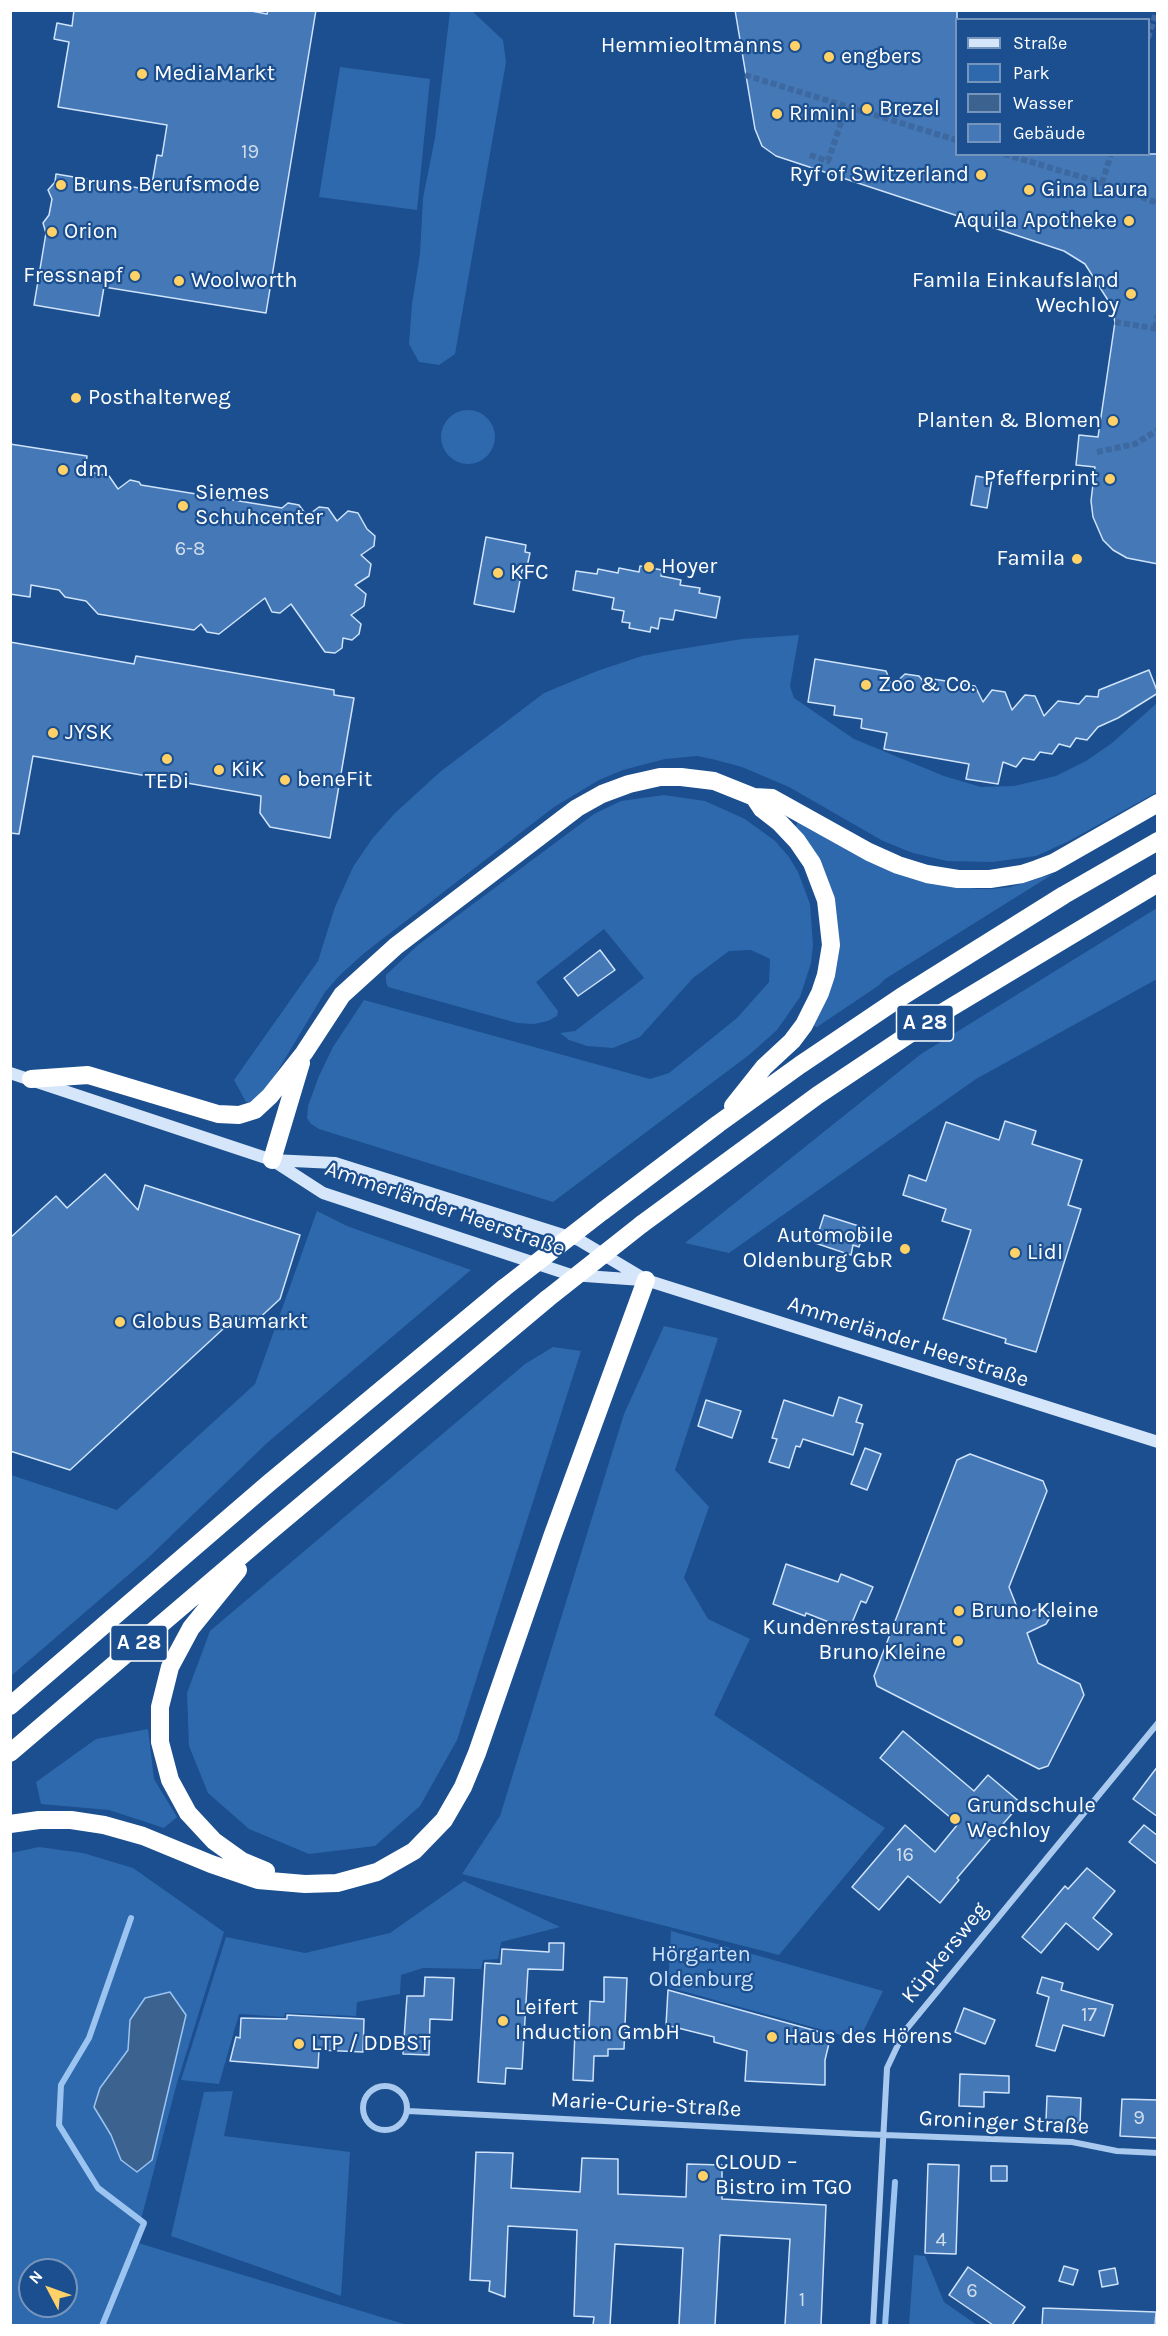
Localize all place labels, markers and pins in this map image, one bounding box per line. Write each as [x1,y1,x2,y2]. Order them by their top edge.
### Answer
place label: Hemmieoltmanns [601,33,783,59]
marker: Hemmieoltmanns [788,39,802,53]
place label: engbers [841,44,922,70]
marker: engbers [822,50,836,64]
place label: MediaMarkt [154,61,275,87]
marker: MediaMarkt [135,67,149,81]
place label: Brezel [879,96,940,122]
place label: Rimini [789,101,856,127]
marker: Brezel [860,102,874,116]
marker: Rimini [770,107,784,121]
place label: Ryf of Switzerland [789,162,969,188]
marker: Ryf of Switzerland [974,168,988,182]
place label: Bruns Berufsmode [73,172,260,198]
place label: Gina Laura [1041,177,1148,203]
marker: Bruns Berufsmode [54,178,68,192]
marker: Gina Laura [1022,183,1036,197]
place label: Aquila Apotheke [954,208,1117,234]
marker: Aquila Apotheke [1122,214,1136,228]
place label: Orion [64,219,118,245]
marker: Orion [45,225,59,239]
place label: Fressnapf [23,263,123,289]
place label: Woolworth [191,268,298,294]
place label: Famila Einkaufsland Wechloy [912,268,1119,320]
marker: Fressnapf [128,269,142,283]
marker: Woolworth [172,274,186,288]
marker: Famila Einkaufsland Wechloy [1124,287,1138,301]
place label: Posthalterweg [88,385,231,411]
marker: Posthalterweg [69,391,83,405]
place label: Planten & Blomen [917,408,1101,434]
marker: Planten & Blomen [1106,414,1120,428]
place label: dm [75,457,109,483]
marker: dm [56,463,70,477]
place label: Pfefferprint [984,466,1098,492]
marker: Pfefferprint [1103,472,1117,486]
place label: Siemes Schuhcenter [195,480,323,532]
marker: Siemes Schuhcenter [176,499,190,513]
place label: Famila [996,546,1065,572]
marker: Famila [1070,552,1084,566]
place label: Hoyer [661,554,717,580]
place label: KFC [510,560,548,586]
marker: Hoyer [642,560,656,574]
marker: KFC [491,566,505,580]
place label: Zoo & Co. [878,672,975,698]
marker: Zoo & Co. [859,678,873,692]
place label: JYSK [65,720,112,746]
marker: JYSK [46,726,60,740]
marker: TEDi [160,752,174,766]
place label: KiK [231,757,264,783]
marker: KiK [212,763,226,777]
place label: beneFit [297,767,372,793]
place label: TEDi [145,769,189,795]
marker: beneFit [278,773,292,787]
place label: Automobile Oldenburg GbR [743,1223,893,1274]
place label: Lidl [1027,1240,1063,1266]
marker: Automobile Oldenburg GbR [898,1242,912,1256]
marker: Lidl [1008,1246,1022,1260]
place label: Globus Baumarkt [132,1309,308,1335]
marker: Globus Baumarkt [113,1315,127,1329]
place label: Bruno Kleine [971,1598,1098,1624]
marker: Bruno Kleine [952,1604,966,1618]
place label: Kundenrestaurant Bruno Kleine [762,1615,946,1666]
marker: Kundenrestaurant Bruno Kleine [951,1634,965,1648]
place label: Grundschule Wechloy [967,1793,1096,1844]
marker: Grundschule Wechloy [948,1812,962,1826]
place label: Leifert Induction GmbH [515,1995,680,2047]
marker: Leifert Induction GmbH [496,2014,510,2028]
place label: Haus des Hörens [784,2024,953,2050]
marker: Haus des Hörens [765,2030,779,2044]
place label: LTP / DDBST [311,2031,430,2057]
marker: LTP / DDBST [292,2037,306,2051]
place label: CLOUD – Bistro im TGO [715,2150,852,2202]
marker: CLOUD – Bistro im TGO [696,2169,710,2183]

